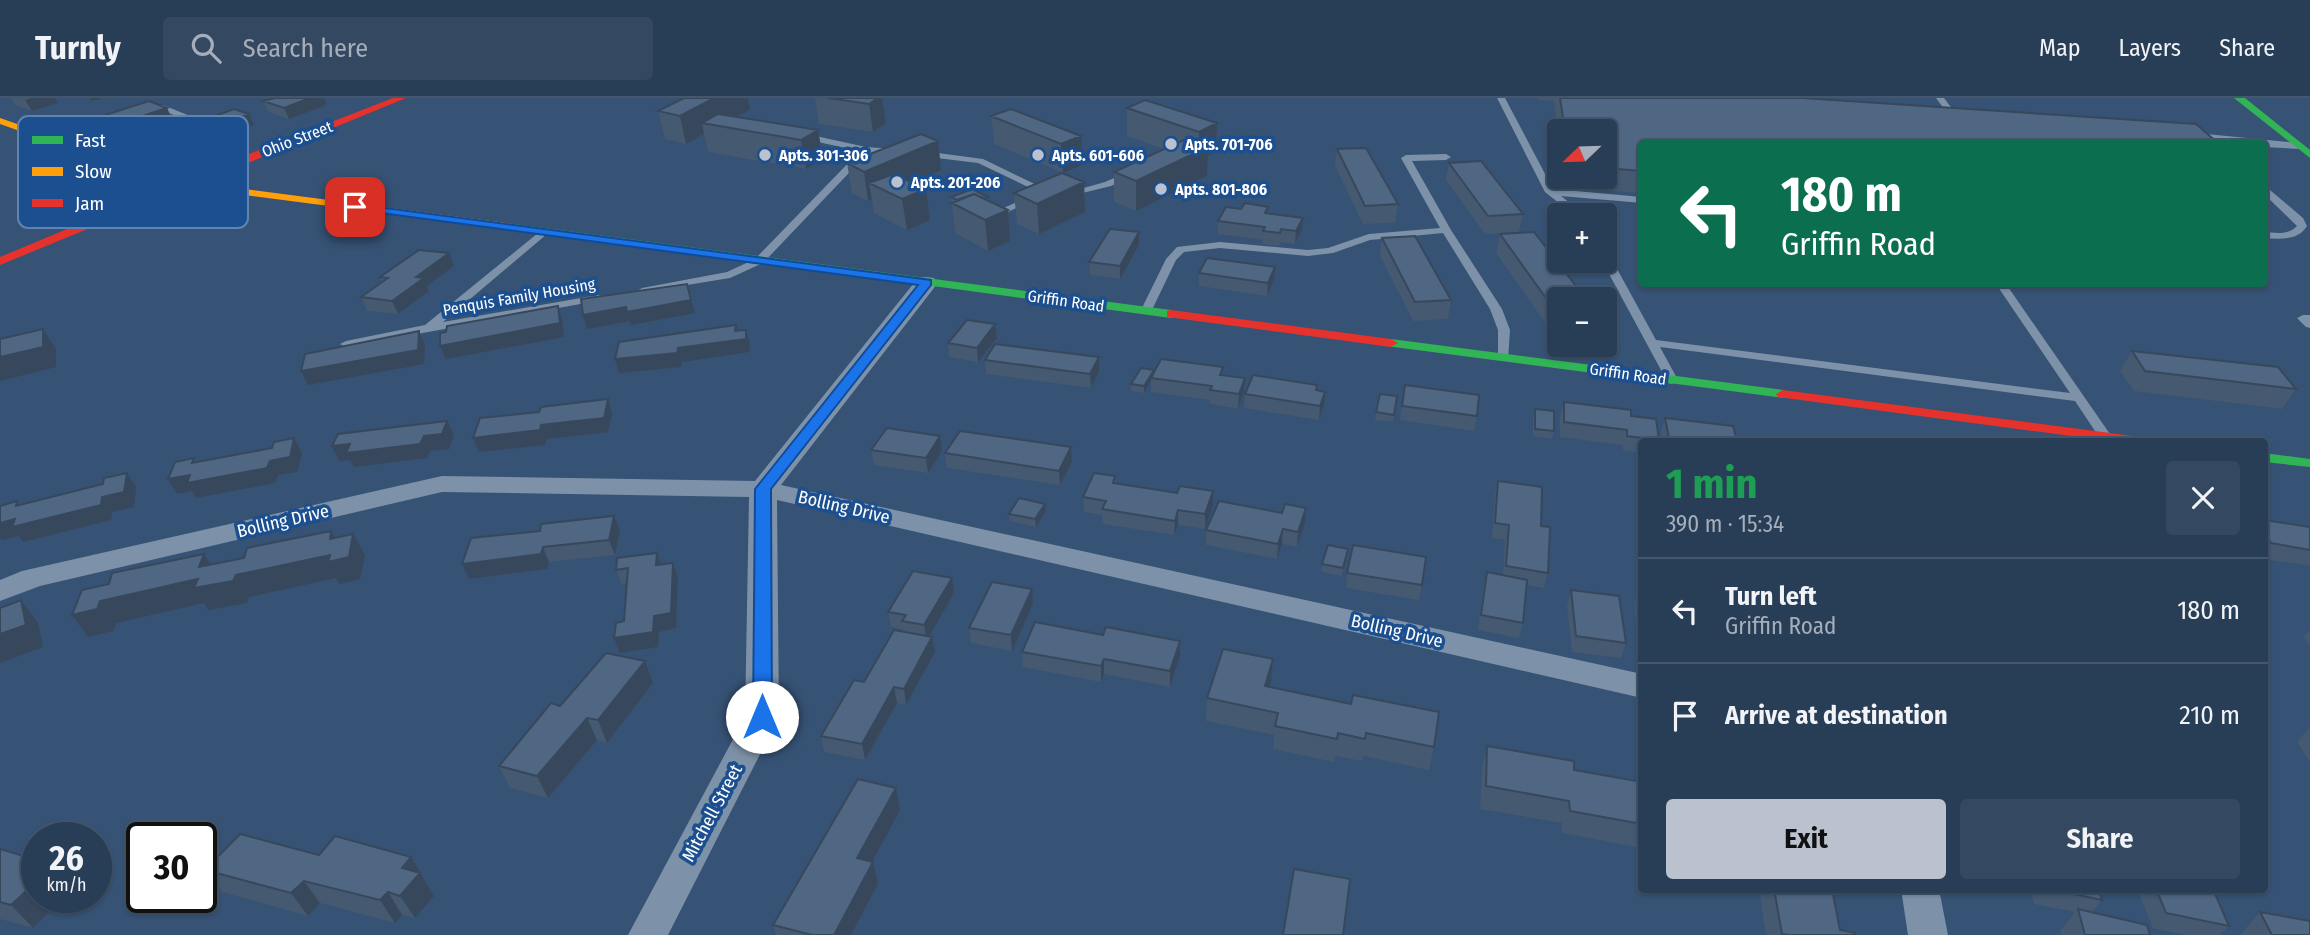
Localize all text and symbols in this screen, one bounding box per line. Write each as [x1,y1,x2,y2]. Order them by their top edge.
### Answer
search box [163,17,653,80]
text: Turnly [35,28,121,68]
icon: search [187,29,225,67]
text: Search here [243,33,368,64]
text: Map [2039,34,2081,62]
text: Layers [2119,34,2181,62]
text: Share [2219,34,2275,62]
legend [18,116,248,228]
street label: Ohio Street [259,117,336,161]
north arrow [1547,119,1617,189]
map controls [1547,119,1617,357]
text: Fast [75,129,106,152]
place label: Apts. 701-706 [1184,135,1273,154]
marker: Apts. 701-706 [1163,136,1179,152]
place label: Apts. 301-306 [778,146,868,165]
place label: Apts. 601-606 [1051,146,1144,165]
marker: Apts. 301-306 [757,147,773,163]
marker: Apts. 601-606 [1030,147,1046,163]
text: Slow [75,160,112,183]
text: 180 m [1781,165,1902,224]
icon: left [1666,168,1757,259]
place label: Apts. 201-206 [910,173,1000,192]
marker: Apts. 201-206 [889,174,905,190]
pin [325,177,385,237]
place label: Apts. 801-806 [1174,180,1267,199]
marker: Apts. 801-806 [1153,181,1169,197]
icon: arrive [336,188,374,226]
text: Jam [75,192,104,215]
button: + [1547,203,1617,273]
text: Griffin Road [1781,225,1936,263]
street label: Penquis Family Housing [441,274,597,320]
street label: Griffin Road [1026,286,1106,316]
button: − [1547,287,1617,357]
street label: Griffin Road [1588,359,1668,389]
text: 1 min [1666,459,1757,509]
button: close [2166,461,2240,535]
street label: Bolling Drive [796,486,892,528]
street label: Bolling Drive [235,500,331,542]
text: 390 m · 15:34 [1666,510,1784,538]
text: Turn left [1725,581,1817,612]
icon: left [1666,592,1704,630]
text: 180 m [2177,595,2240,626]
street label: Bolling Drive [1349,610,1445,652]
text: Griffin Road [1725,612,1836,640]
position arrow [725,680,799,754]
icon: arrive [1666,697,1704,735]
text: Arrive at destination [1725,700,1948,731]
text: 210 m [2179,700,2240,731]
street label: Mitchell Street [677,760,747,865]
button: Exit [1666,799,1946,879]
button: Share [1960,799,2240,879]
speed limit sign: 30 [126,822,217,913]
text: 26 [49,837,84,879]
text: km/h [46,874,87,896]

